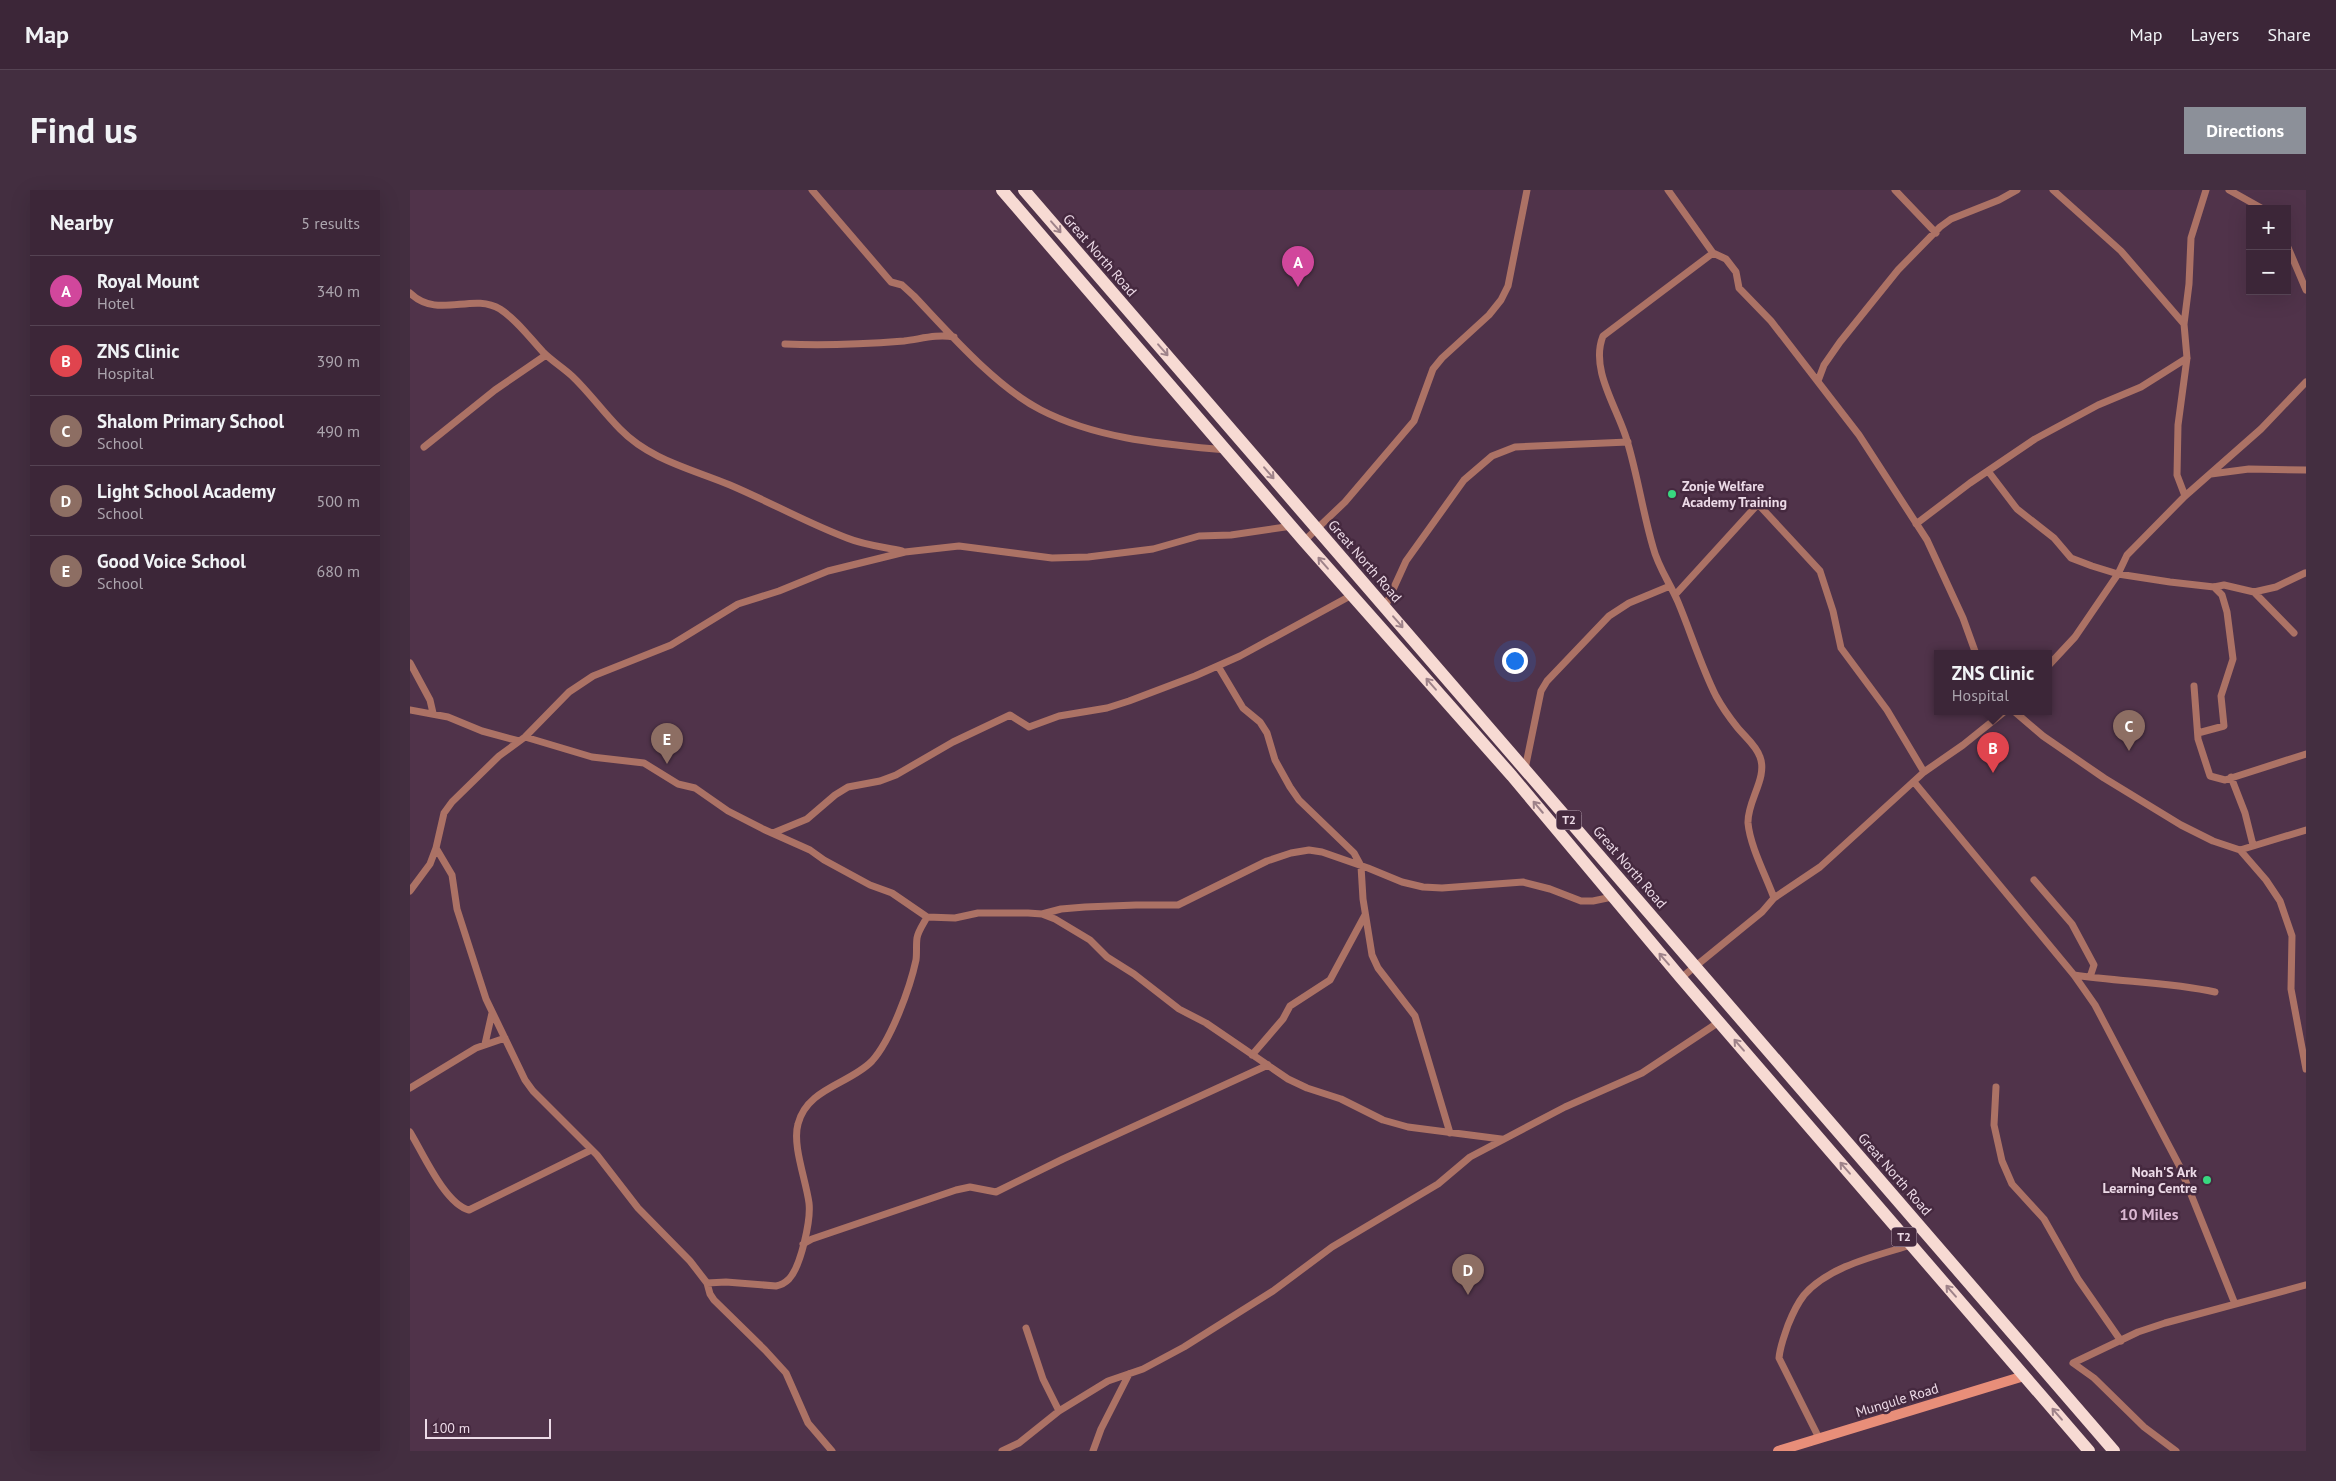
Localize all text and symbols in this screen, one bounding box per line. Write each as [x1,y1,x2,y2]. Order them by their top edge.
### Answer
text: Map [25,19,69,50]
text: Map [2130,23,2162,46]
text: Layers [2190,23,2239,46]
text: Share [2267,23,2311,46]
text: Find us [30,107,138,153]
button: Directions [2184,107,2306,154]
map controls [2246,205,2291,295]
button: + [2246,205,2291,250]
text: Nearby [50,209,113,236]
street label: Great North Road [1059,210,1141,300]
text: 5 results [301,213,360,233]
one-way arrow [1051,220,1062,233]
pin: A [1282,246,1314,287]
button: − [2246,250,2291,295]
text: Royal Mount [97,269,199,293]
text: A [61,281,71,301]
text: 340 m [317,281,360,301]
text: Hotel [97,293,134,313]
text: ZNS Clinic [97,339,179,363]
one-way arrow [1157,343,1168,356]
text: B [61,351,71,371]
text: 390 m [317,351,360,371]
text: Hospital [97,363,154,383]
text: Shalom Primary School [97,409,284,433]
text: C [62,421,70,441]
text: 490 m [317,421,360,441]
text: School [97,433,143,453]
one-way arrow [1263,466,1275,479]
place label: Zonje Welfare Academy Training [1682,477,1787,511]
text: Light School Academy [97,479,276,503]
marker: Zonje Welfare Academy Training [1666,488,1678,500]
text: D [61,491,71,511]
text: 500 m [317,491,360,511]
text: School [97,503,143,523]
street label: Great North Road [1324,516,1406,606]
text: Good Voice School [97,549,246,573]
one-way arrow [1318,556,1329,569]
text: E [62,561,70,581]
text: 680 m [317,561,360,581]
text: School [97,573,143,593]
one-way arrow [1392,616,1404,629]
your location [1502,648,1528,674]
popup [1934,650,2052,715]
text: ZNS Clinic [1952,661,2034,685]
one-way arrow [1426,678,1437,691]
text: Hospital [1952,685,2009,705]
pin: C [2113,710,2145,751]
pin: E [651,723,683,764]
pin: B [1977,732,2009,773]
one-way arrow [1532,801,1543,814]
road number: T2 [1556,810,1582,830]
street label: Great North Road [1589,822,1671,912]
one-way arrow [1659,952,1670,965]
one-way arrow [1733,1039,1744,1052]
street label: Great North Road [1854,1129,1936,1219]
one-way arrow [1839,1162,1850,1175]
place label: Noah'S Ark Learning Centre [2102,1163,2197,1197]
marker: Noah'S Ark Learning Centre [2201,1174,2213,1186]
district label: 10 Miles [2120,1204,2179,1224]
road number: T2 [1892,1228,1916,1246]
pin: D [1452,1254,1484,1295]
one-way arrow [1945,1285,1957,1298]
street label: Mungule Road [1853,1379,1941,1421]
one-way arrow [2051,1408,2063,1421]
scale bar [425,1416,551,1439]
text: 100 m [432,1419,470,1437]

